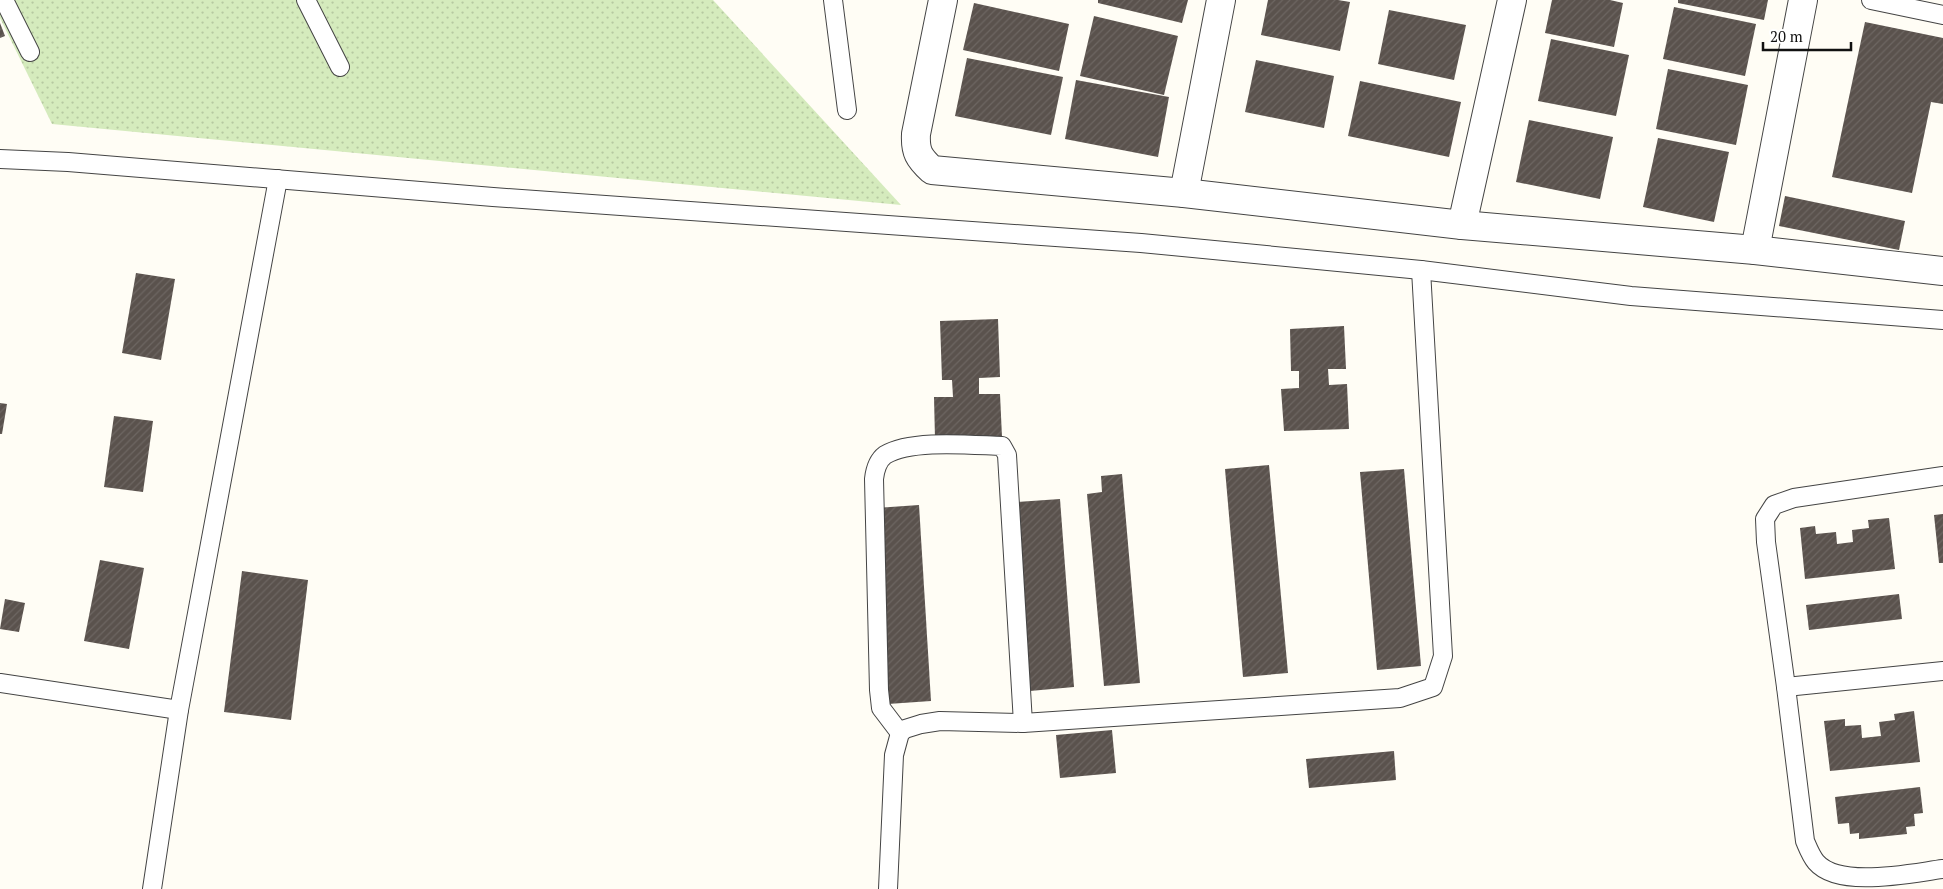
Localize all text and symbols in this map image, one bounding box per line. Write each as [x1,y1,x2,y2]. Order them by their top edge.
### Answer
scale bar [1763,20,1850,52]
text: 20 m [1770,26,1803,46]

